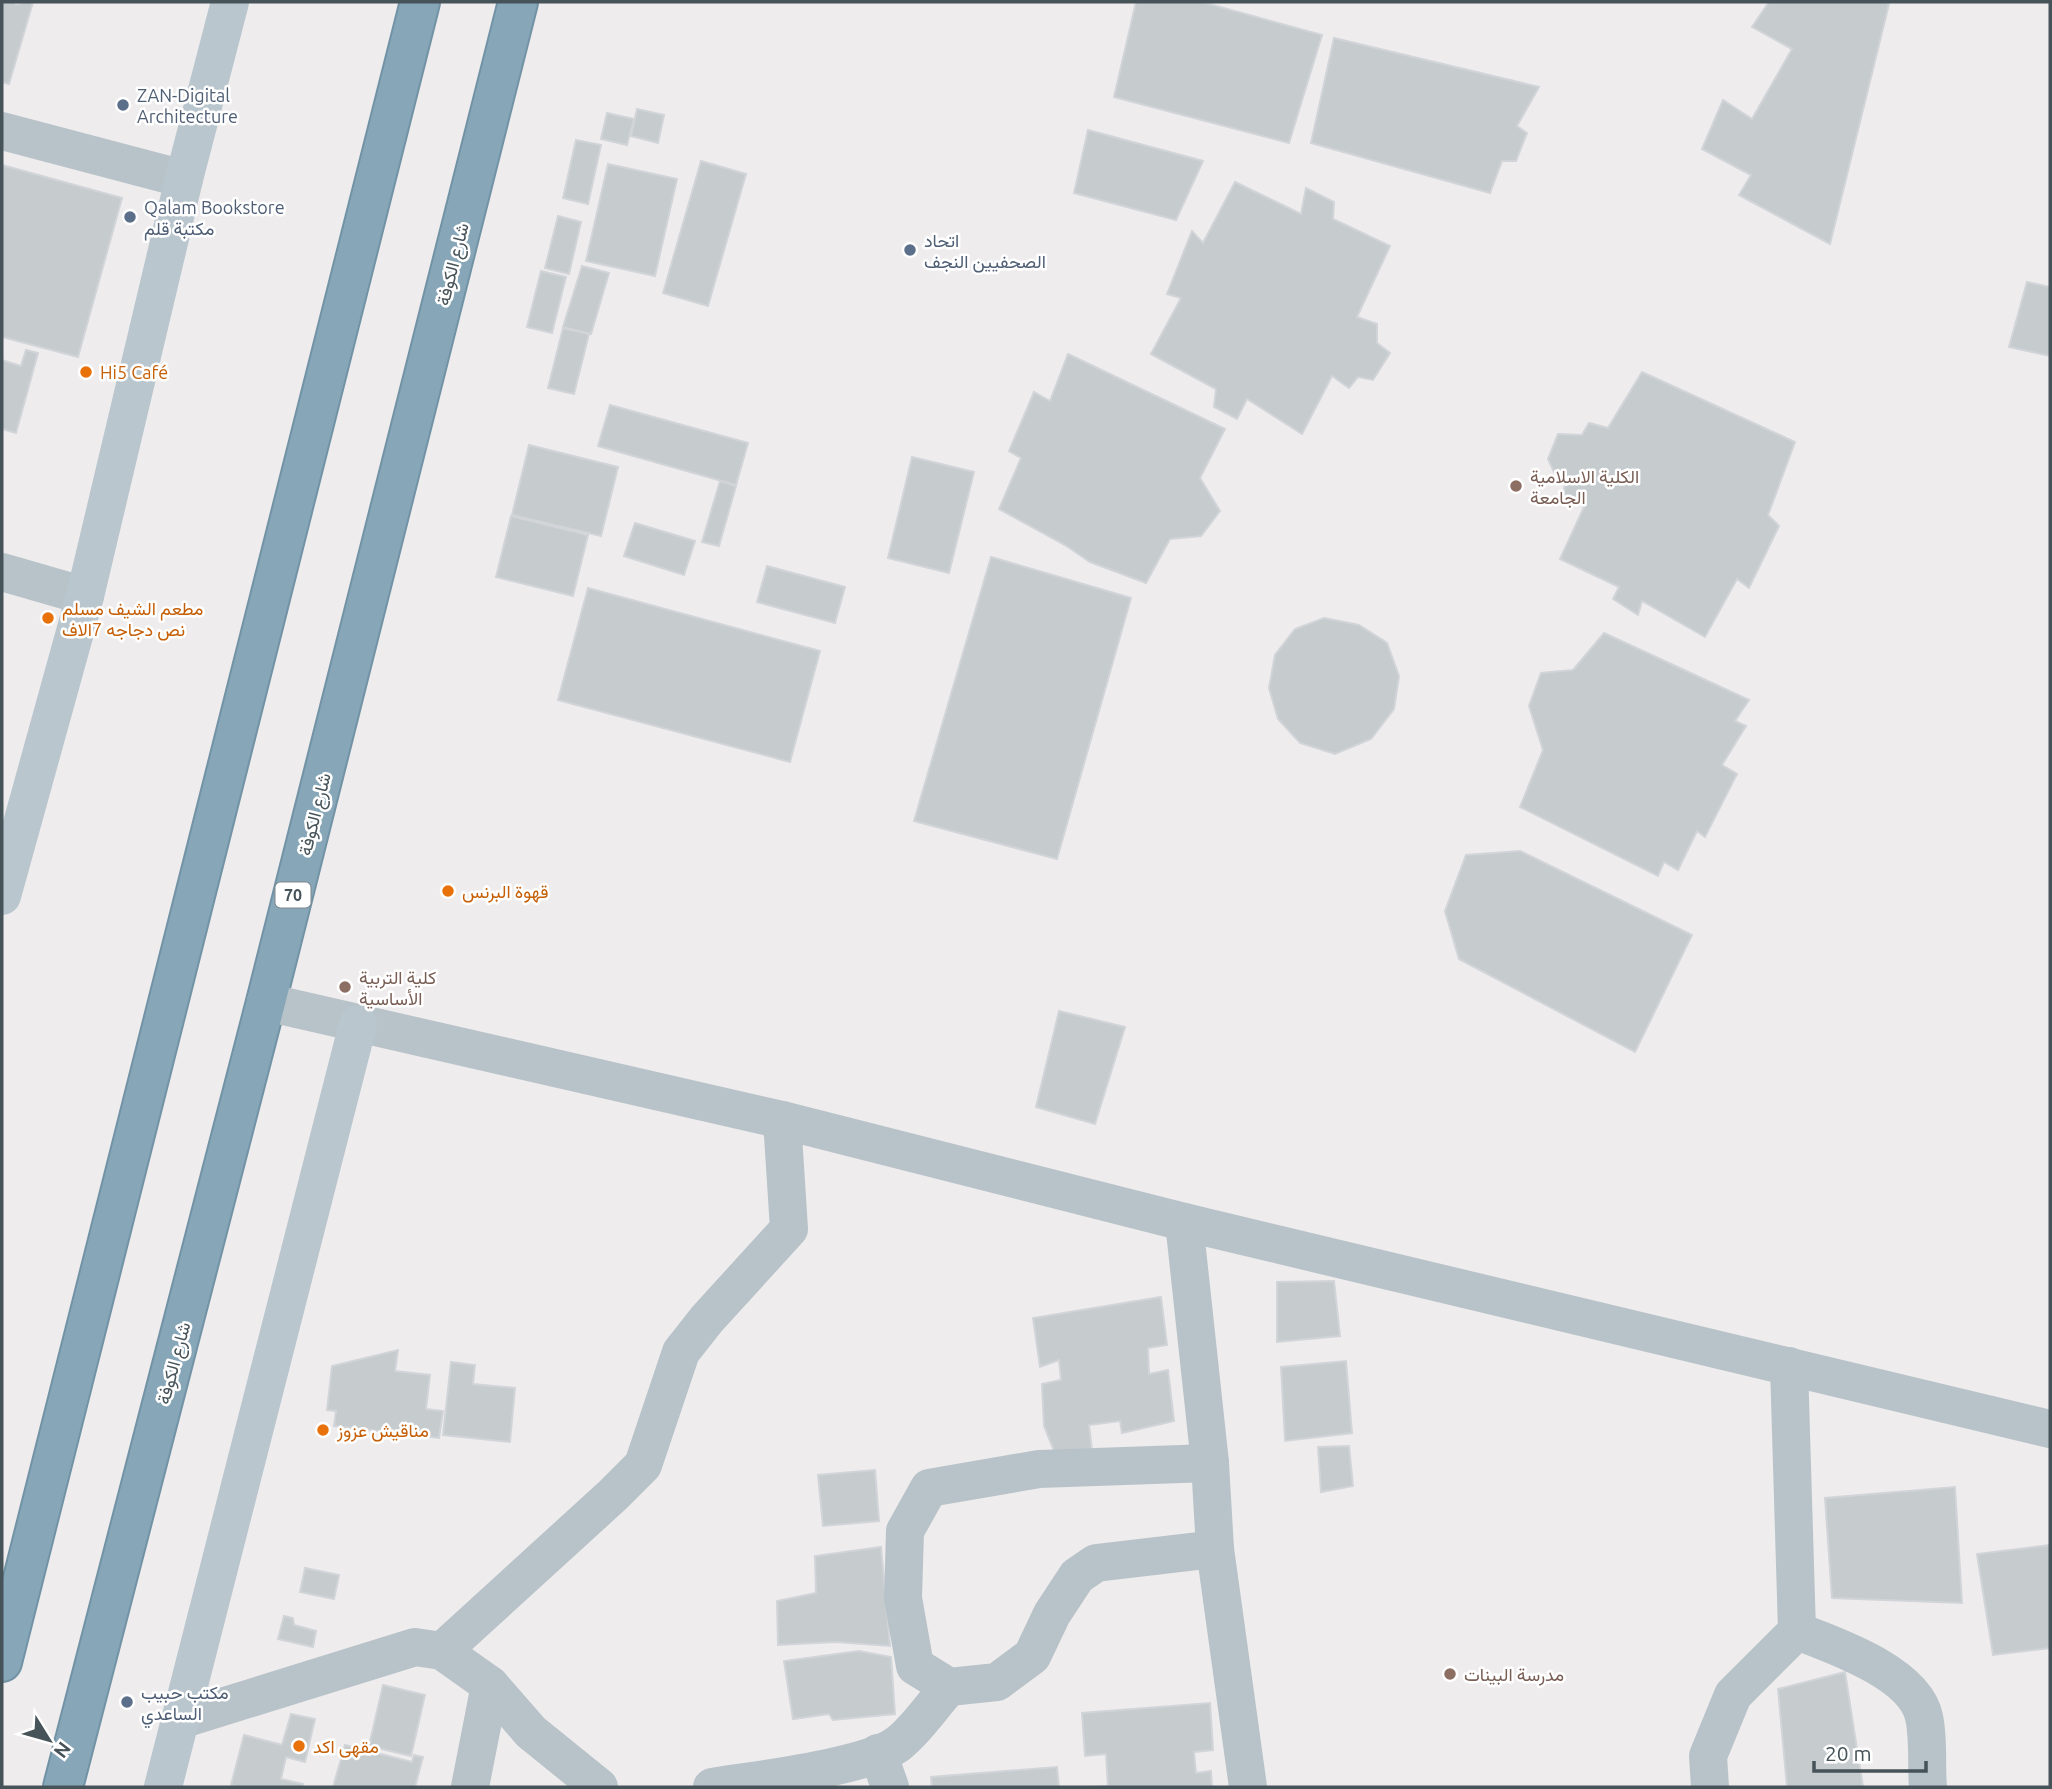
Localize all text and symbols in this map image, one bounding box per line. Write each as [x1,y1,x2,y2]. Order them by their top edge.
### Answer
place label: ZAN-Digital Architecture [137,85,238,126]
marker: ZAN-Digital Architecture [115,97,131,113]
place label: Qalam Bookstore مكتبة قلم [144,197,285,241]
marker: Qalam Bookstore مكتبة قلم [122,209,138,225]
street label: شارع الكوفة [432,221,475,308]
place label: اتحاد الصحفيين النجف [924,230,1046,273]
marker: اتحاد الصحفيين النجف [902,242,918,258]
place label: Hi5 Café [100,362,168,382]
marker: Hi5 Café [78,364,94,380]
place label: الكلية الاسلامية الجامعة [1530,466,1639,508]
marker: الكلية الاسلامية الجامعة [1508,478,1524,494]
place label: مطعم الشيف مسلم نص دجاجه 7الاف [62,598,203,641]
marker: مطعم الشيف مسلم نص دجاجه 7الاف [40,610,56,626]
street label: شارع الكوفة [294,771,337,858]
place label: قهوة البرنس [462,881,548,903]
road number: 70 [276,882,310,908]
marker: قهوة البرنس [440,883,456,899]
place label: كلية التربية الأساسية [359,967,436,1009]
marker: كلية التربية الأساسية [337,979,353,995]
street label: شارع الكوفة [152,1320,196,1407]
place label: مناقيش عزوز [336,1420,429,1442]
marker: مناقيش عزوز [315,1422,331,1438]
place label: مدرسة البينات [1464,1664,1564,1686]
marker: مدرسة البينات [1442,1666,1458,1682]
place label: مكتب حبيب الساعدي [141,1682,229,1729]
marker: مكتب حبيب الساعدي [119,1694,135,1710]
north arrow [14,1705,84,1775]
scale bar [1814,1730,1926,1774]
place label: مقهى اكد [313,1736,379,1758]
text: N [50,1738,76,1763]
marker: مقهى اكد [291,1738,307,1754]
text: 20 m [1825,1741,1872,1765]

